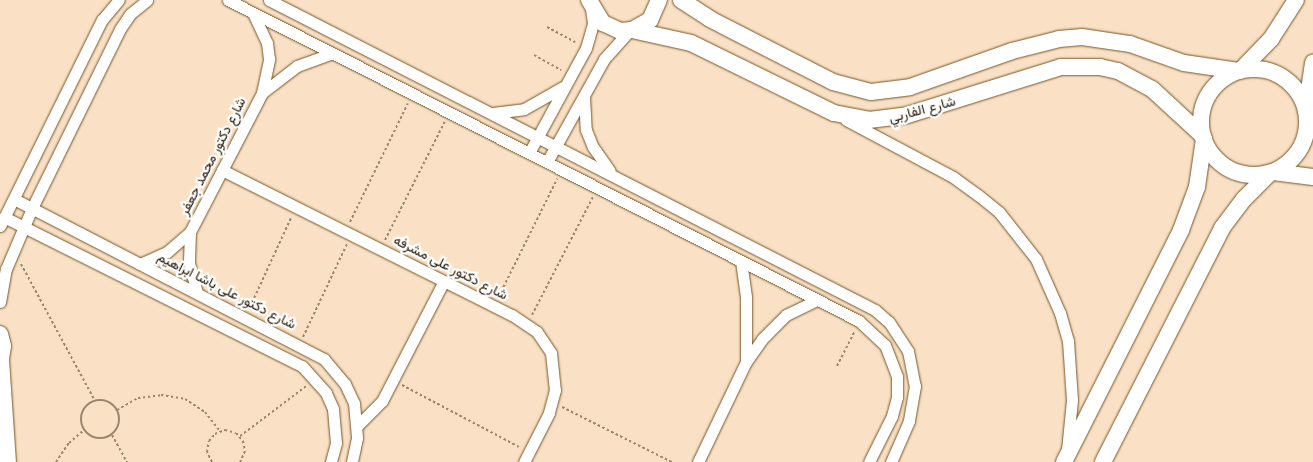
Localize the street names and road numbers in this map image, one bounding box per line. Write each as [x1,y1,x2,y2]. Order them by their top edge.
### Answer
street label: شارع الفاربي [887,92,957,126]
street label: شارع دكتور محمد جعفر [175,94,249,218]
street label: شارع دكتور على مشرفه [391,231,511,303]
street label: شارع دكتور على باشا ابراهيم [155,248,299,332]

